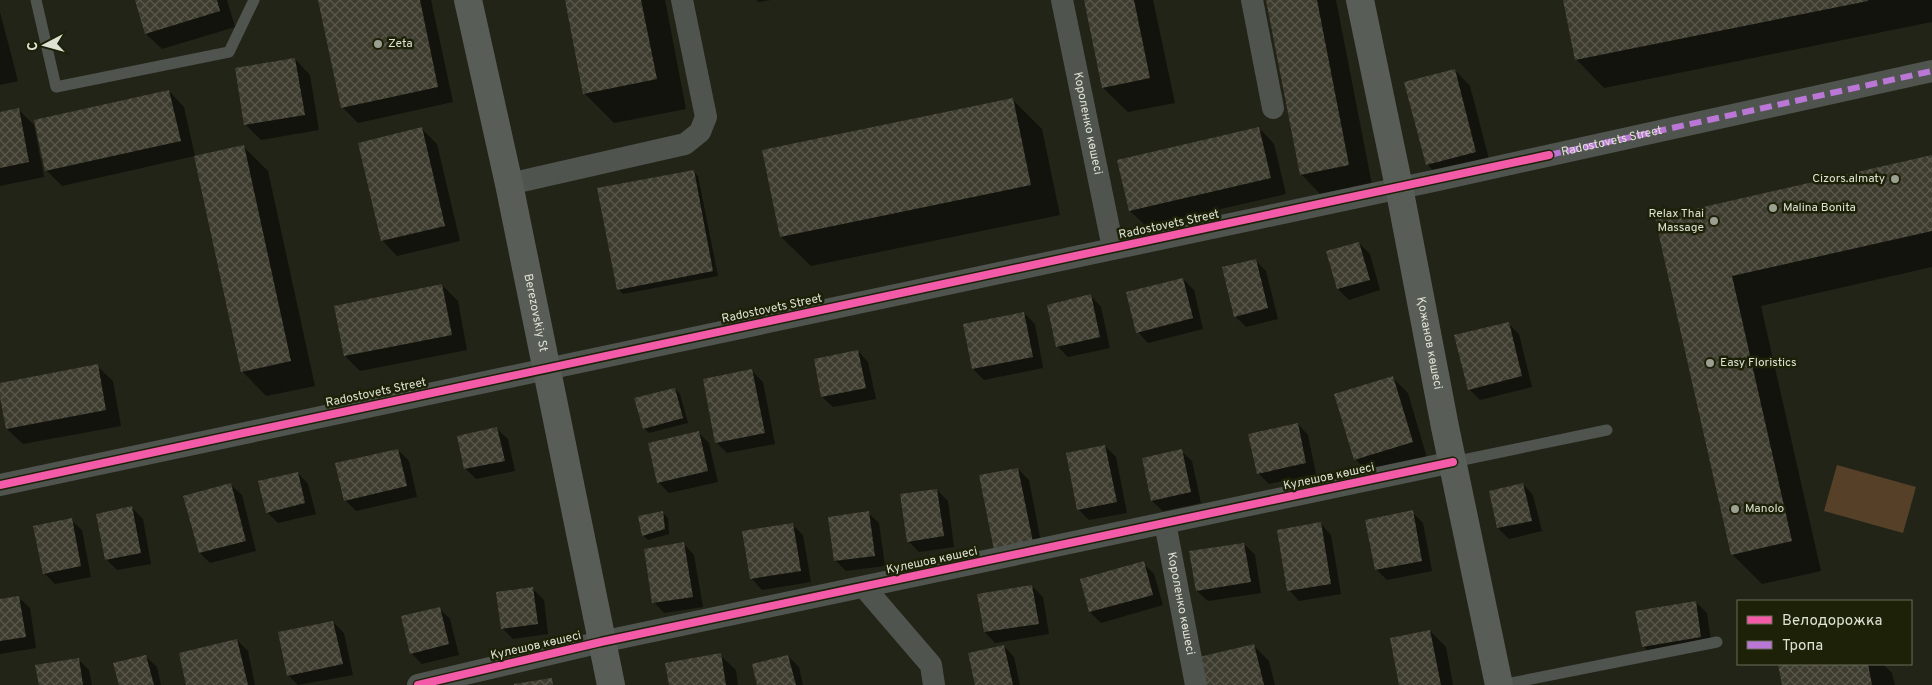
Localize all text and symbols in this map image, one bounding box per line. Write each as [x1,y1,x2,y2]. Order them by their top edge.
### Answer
north arrow [20,20,70,70]
place label: Zeta [388,36,413,52]
marker: Zeta [372,38,384,50]
text: С [25,41,42,52]
street label: Короленко көшесі [1069,71,1106,176]
street label: Radostovets Street [1560,123,1664,161]
place label: Cizors.almaty [1812,171,1885,187]
marker: Cizors.almaty [1889,173,1901,185]
place label: Malina Bonita [1783,200,1856,216]
marker: Malina Bonita [1767,202,1779,214]
place label: Relax Thai Massage [1649,206,1704,236]
street label: Radostovets Street [1117,207,1221,243]
marker: Relax Thai Massage [1708,215,1720,227]
street label: Berezovskiy St [519,272,551,353]
street label: Radostovets Street [720,291,824,327]
street label: Қожанов көшесі [1412,295,1446,391]
place label: Easy Floristics [1720,355,1797,371]
marker: Easy Floristics [1704,357,1716,369]
street label: Radostovets Street [324,375,428,411]
street label: Кулешов көшесі [1282,460,1376,494]
place label: Manolo [1745,501,1785,517]
marker: Manolo [1729,503,1741,515]
street label: Кулешов көшесі [885,544,979,578]
street label: Короленко көшесі [1163,551,1198,656]
legend [1737,600,1912,665]
text: Велодорожка [1782,612,1882,631]
street label: Кулешов көшесі [489,628,583,664]
text: Тропа [1782,637,1823,656]

